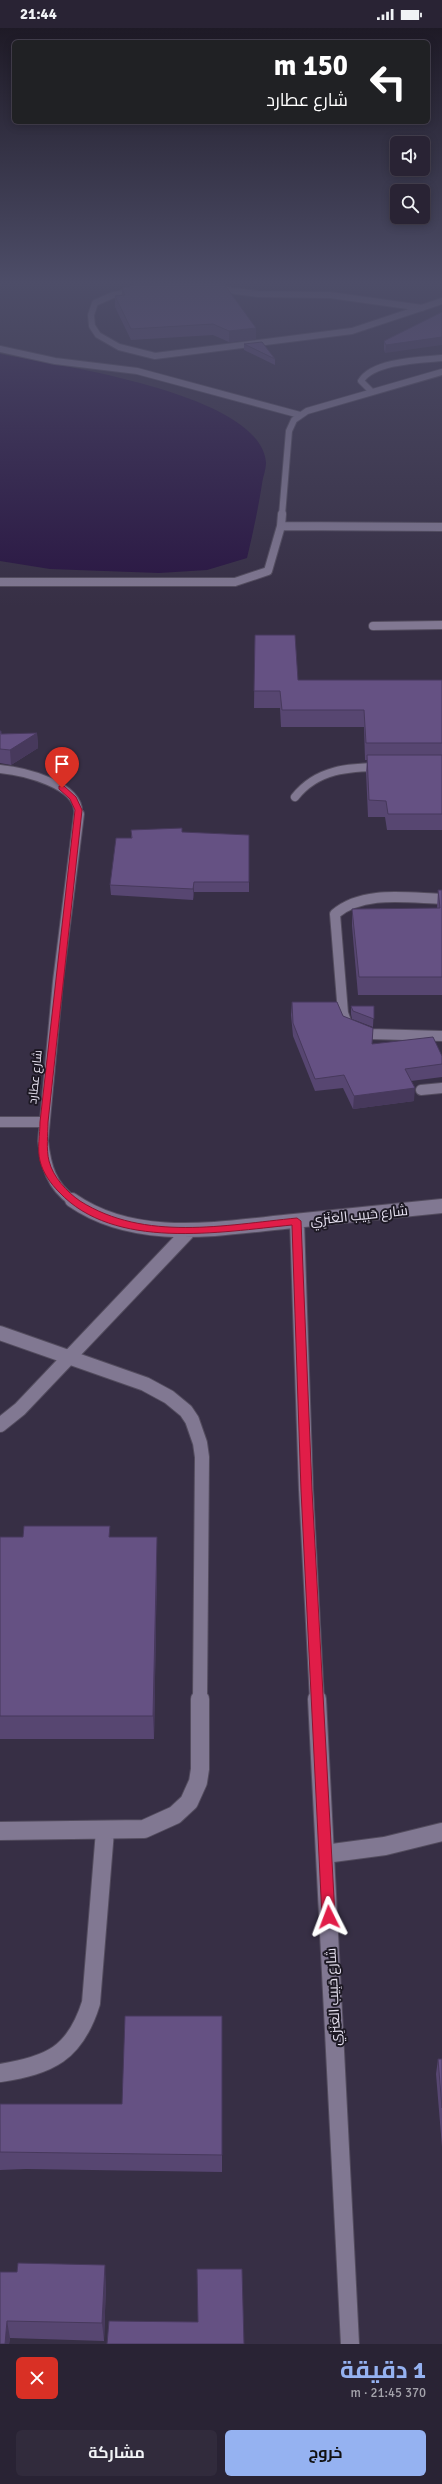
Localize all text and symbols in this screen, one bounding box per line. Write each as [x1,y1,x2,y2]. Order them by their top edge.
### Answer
text: 21:44 [20,5,57,23]
text: 150 m [274,49,348,83]
icon: left [362,56,414,108]
text: شارع عطارد [266,89,348,111]
map controls [390,136,430,224]
button: sound [390,136,430,176]
button: search [390,184,430,224]
pin [45,747,79,788]
icon: arrive [51,753,73,775]
street label: شارع عطارد [25,1049,46,1105]
street label: شارع حَبِيب العَنَزِي [309,1202,409,1232]
position arrow [308,1896,350,1938]
street label: شارع حَبِيب العَنَزِي [322,1947,348,2046]
text: 1 دقيقة [340,2355,426,2385]
button: close [16,2357,58,2399]
text: 370 m · 21:45 [350,2385,426,2401]
button: مشاركة [16,2430,217,2476]
button: خروج [225,2430,426,2476]

